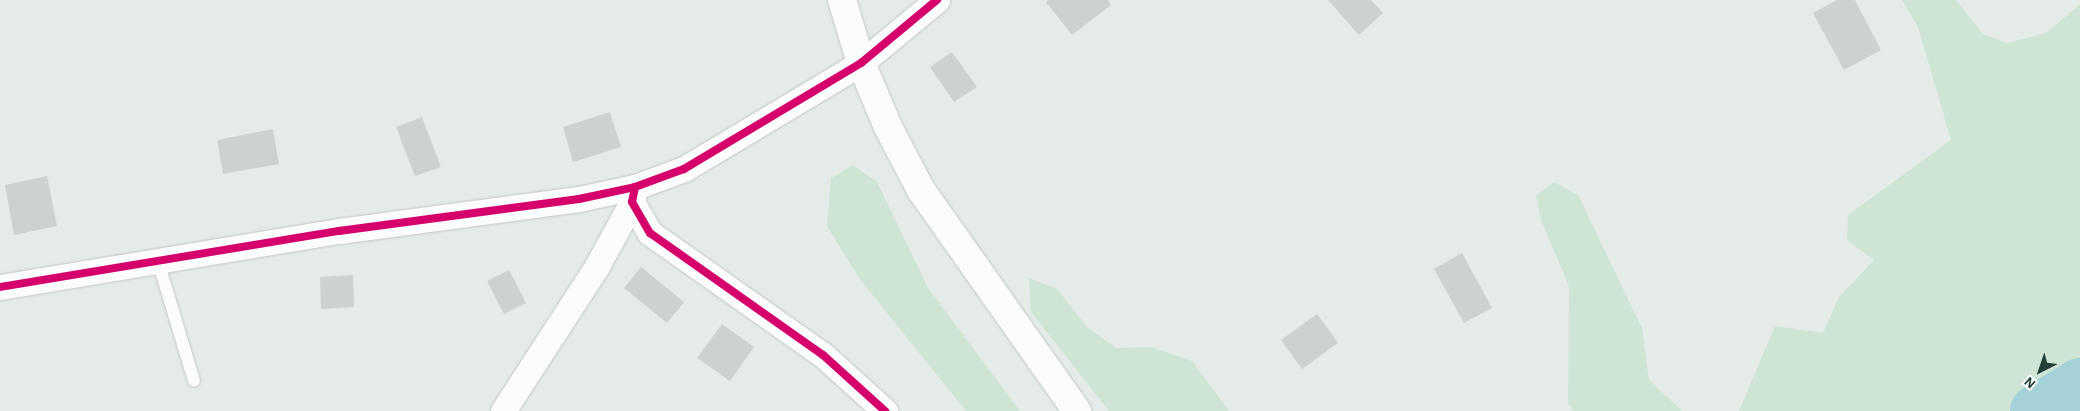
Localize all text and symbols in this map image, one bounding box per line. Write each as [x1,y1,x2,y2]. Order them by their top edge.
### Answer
north arrow [2015,346,2065,396]
text: N [2022,374,2038,391]

